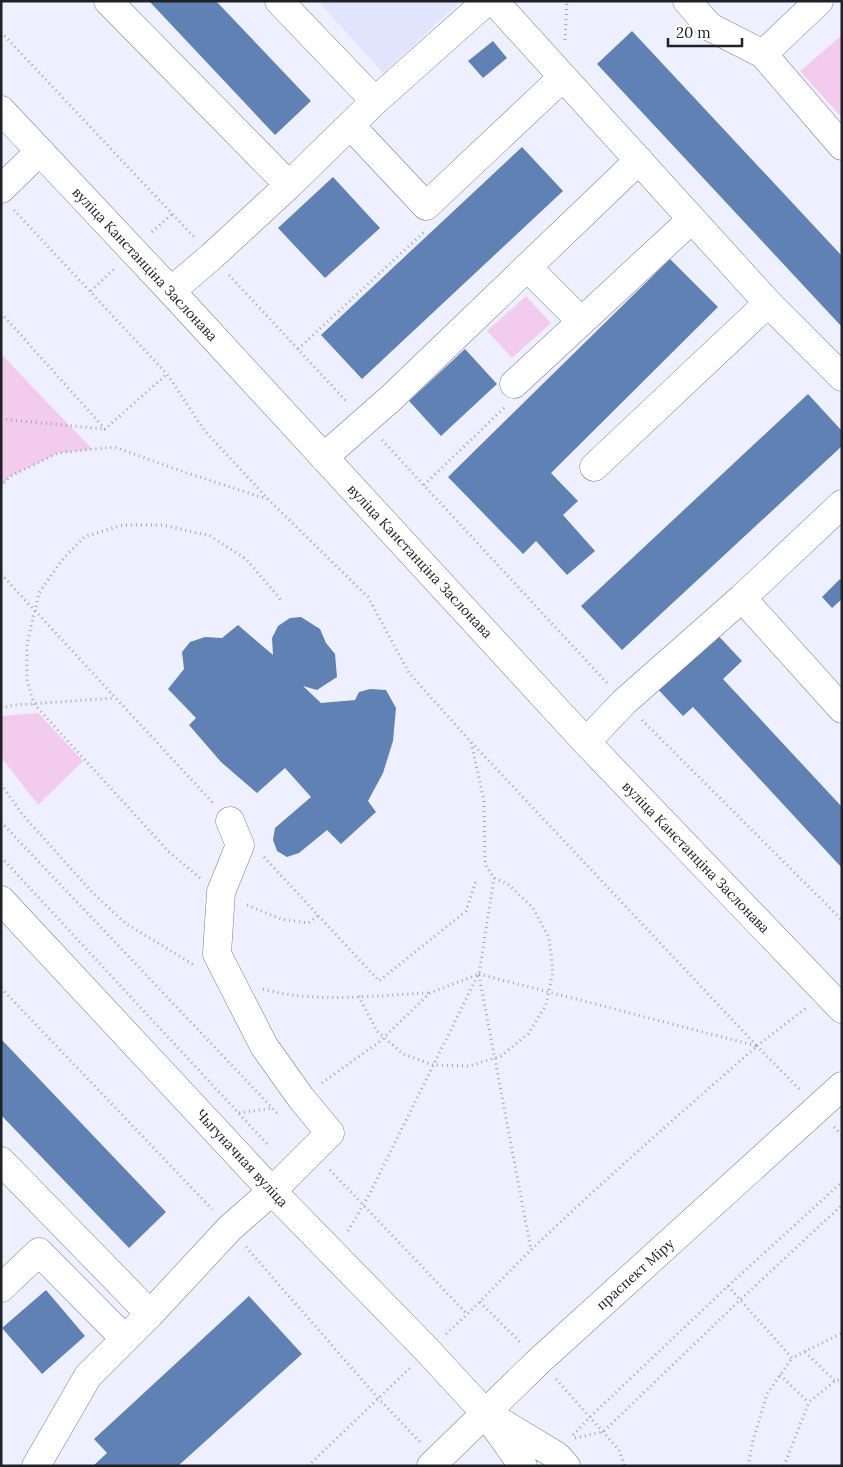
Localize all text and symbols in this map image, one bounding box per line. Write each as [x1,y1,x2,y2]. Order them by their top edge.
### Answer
scale bar [668,15,742,47]
text: 20 m [676,23,711,42]
street label: вуліца Канстанціна Заслонава [69,183,221,345]
street label: вуліца Канстанціна Заслонава [344,480,496,642]
street label: вуліца Канстанціна Заслонава [618,777,774,937]
street label: Чыгуначная вуліца [192,1105,292,1211]
street label: праспект Міру [592,1234,678,1314]

